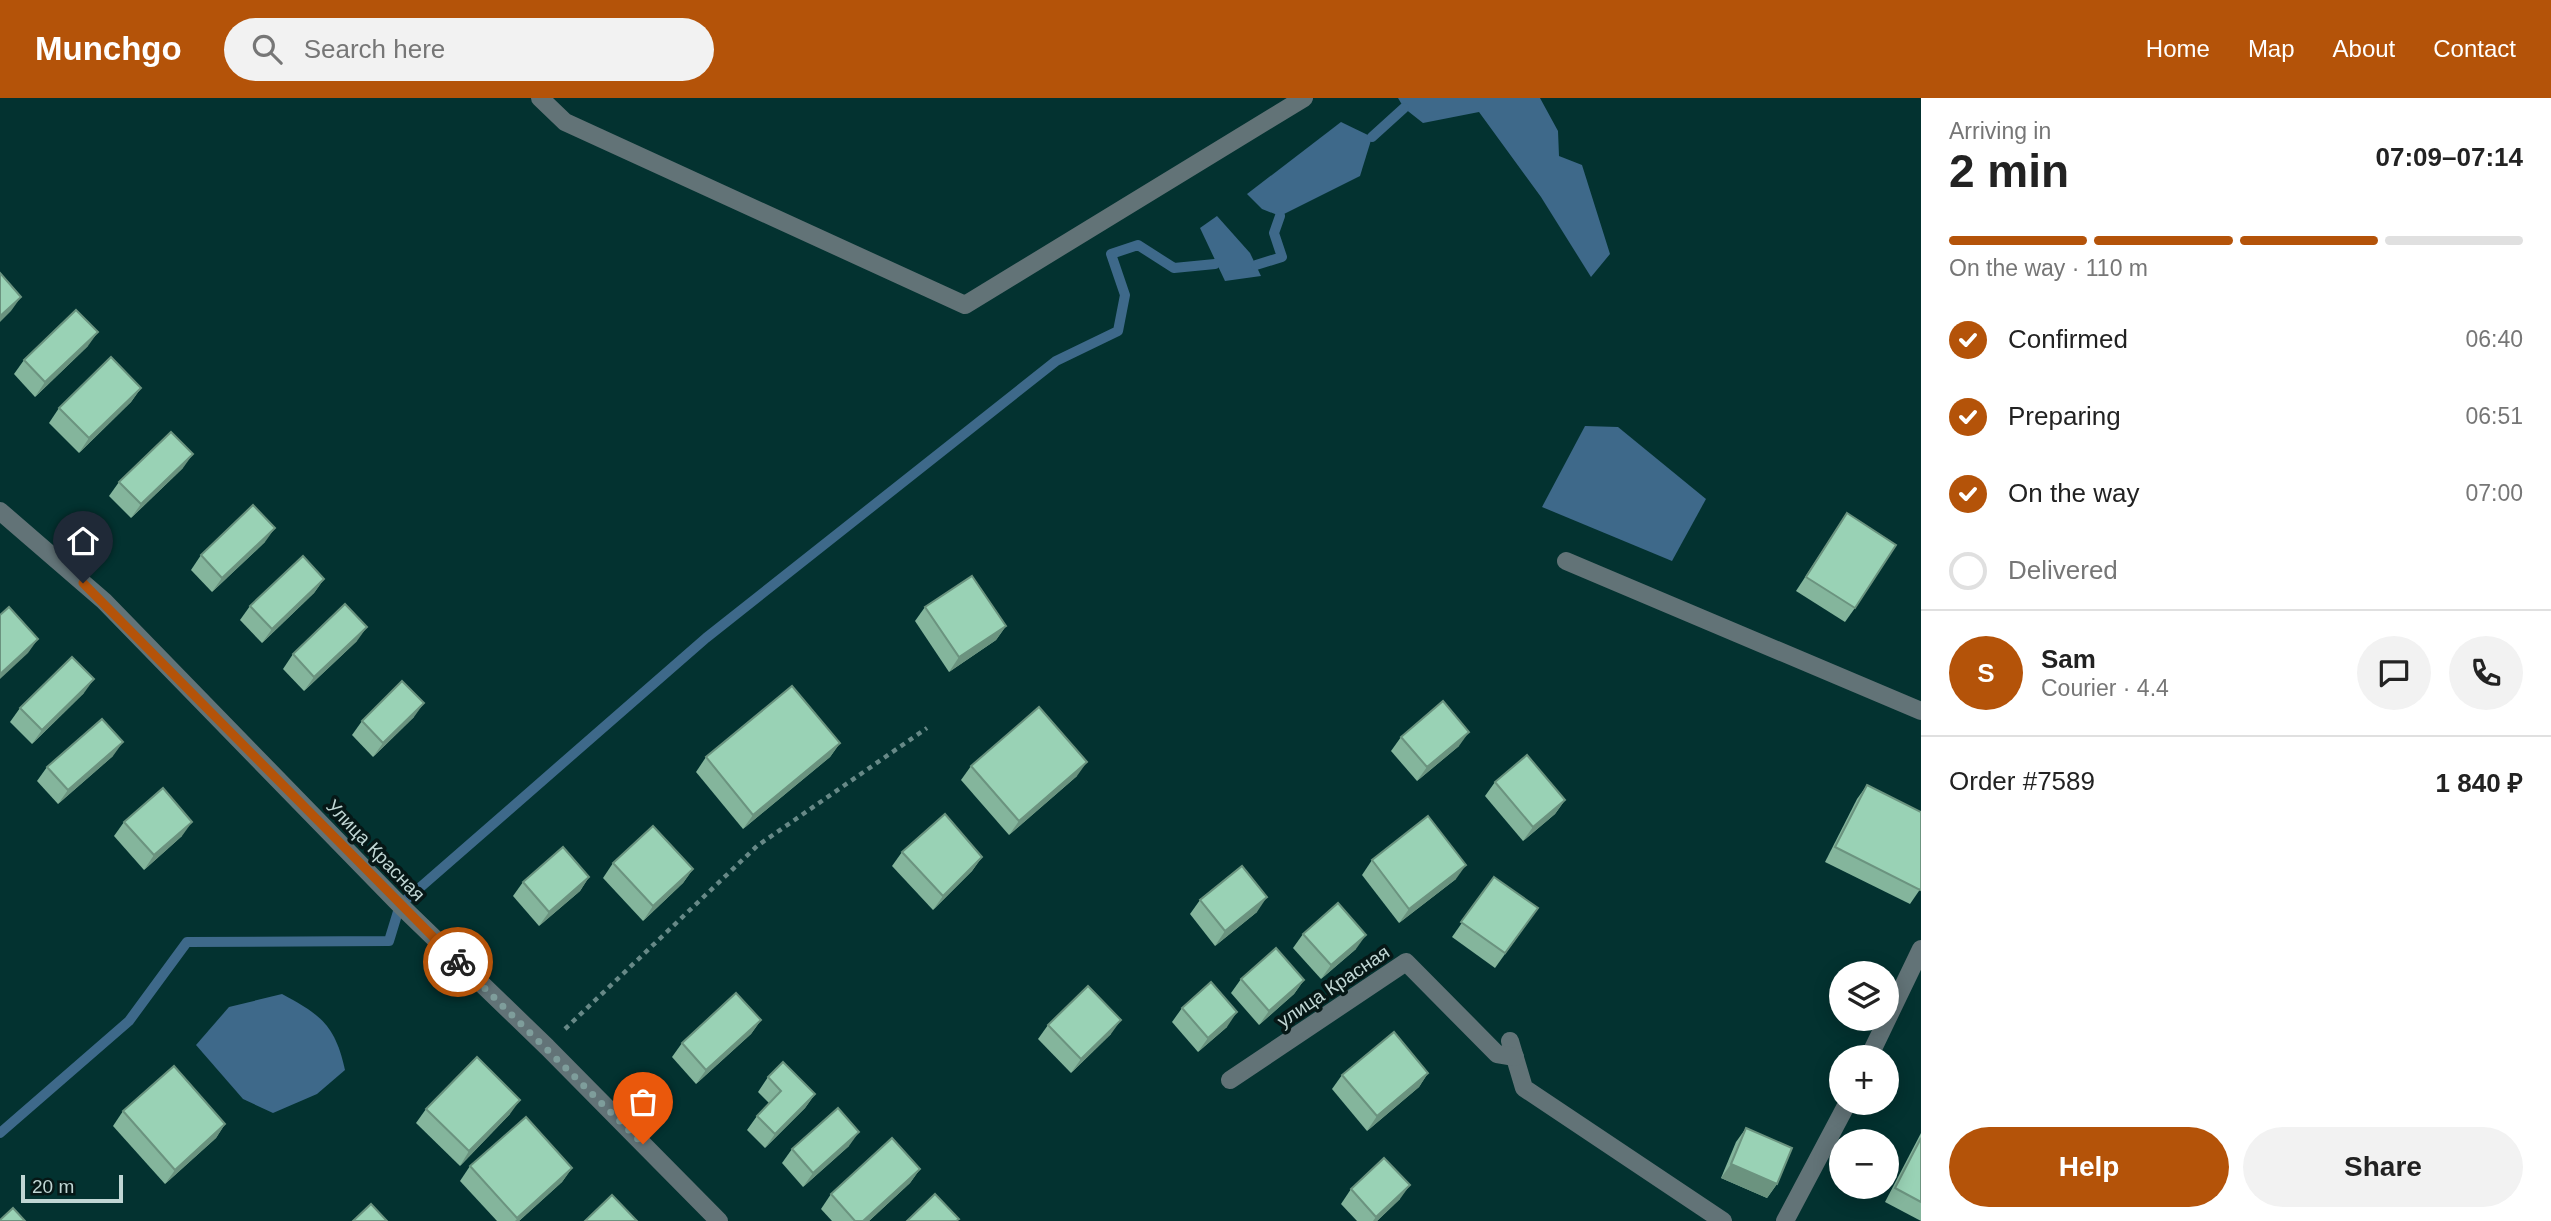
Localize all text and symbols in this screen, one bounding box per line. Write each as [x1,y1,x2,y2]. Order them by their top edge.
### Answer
search box [224,18,714,81]
text: Munchgo [35,30,182,67]
icon: search [248,30,286,68]
text: Search here [304,34,445,64]
text: Home [2146,35,2210,62]
text: Map [2248,35,2295,62]
text: About [2333,35,2395,62]
text: Contact [2433,35,2516,62]
text: Arriving in [1949,118,2051,144]
text: 07:09–07:14 [2376,142,2523,172]
text: 2 min [1949,145,2069,197]
text: On the way · 110 m [1949,255,2148,281]
icon: check [1949,321,1987,359]
text: Confirmed [2008,324,2128,354]
text: 06:40 [2465,326,2523,352]
icon: check [1949,398,1987,436]
text: Preparing [2008,401,2121,431]
text: 06:51 [2465,403,2523,429]
icon: check [1949,475,1987,513]
text: On the way [2008,478,2140,508]
text: 07:00 [2465,480,2523,506]
pin [53,511,113,583]
icon: home [64,522,102,560]
text: Delivered [2008,555,2118,585]
button: chat [2357,636,2431,710]
button: phone [2449,636,2523,710]
text: Sam [2041,644,2096,674]
text: S [1977,658,1995,688]
text: Courier · 4.4 [2041,675,2169,701]
text: Order #7589 [1949,766,2095,796]
text: 1 840 ₽ [2436,768,2523,798]
street label: Улица Красная [322,795,429,905]
courier [423,927,493,997]
street label: улица Красная [1273,941,1393,1032]
icon: bike [439,943,477,981]
map controls [1829,961,1899,1199]
button: layers [1829,961,1899,1031]
button: + [1829,1045,1899,1115]
pin [613,1072,673,1144]
icon: bag [624,1083,662,1121]
button: Help [1949,1127,2229,1207]
button: Share [2243,1127,2523,1207]
button: − [1829,1129,1899,1199]
scale bar [21,1172,122,1204]
text: 20 m [32,1176,74,1197]

